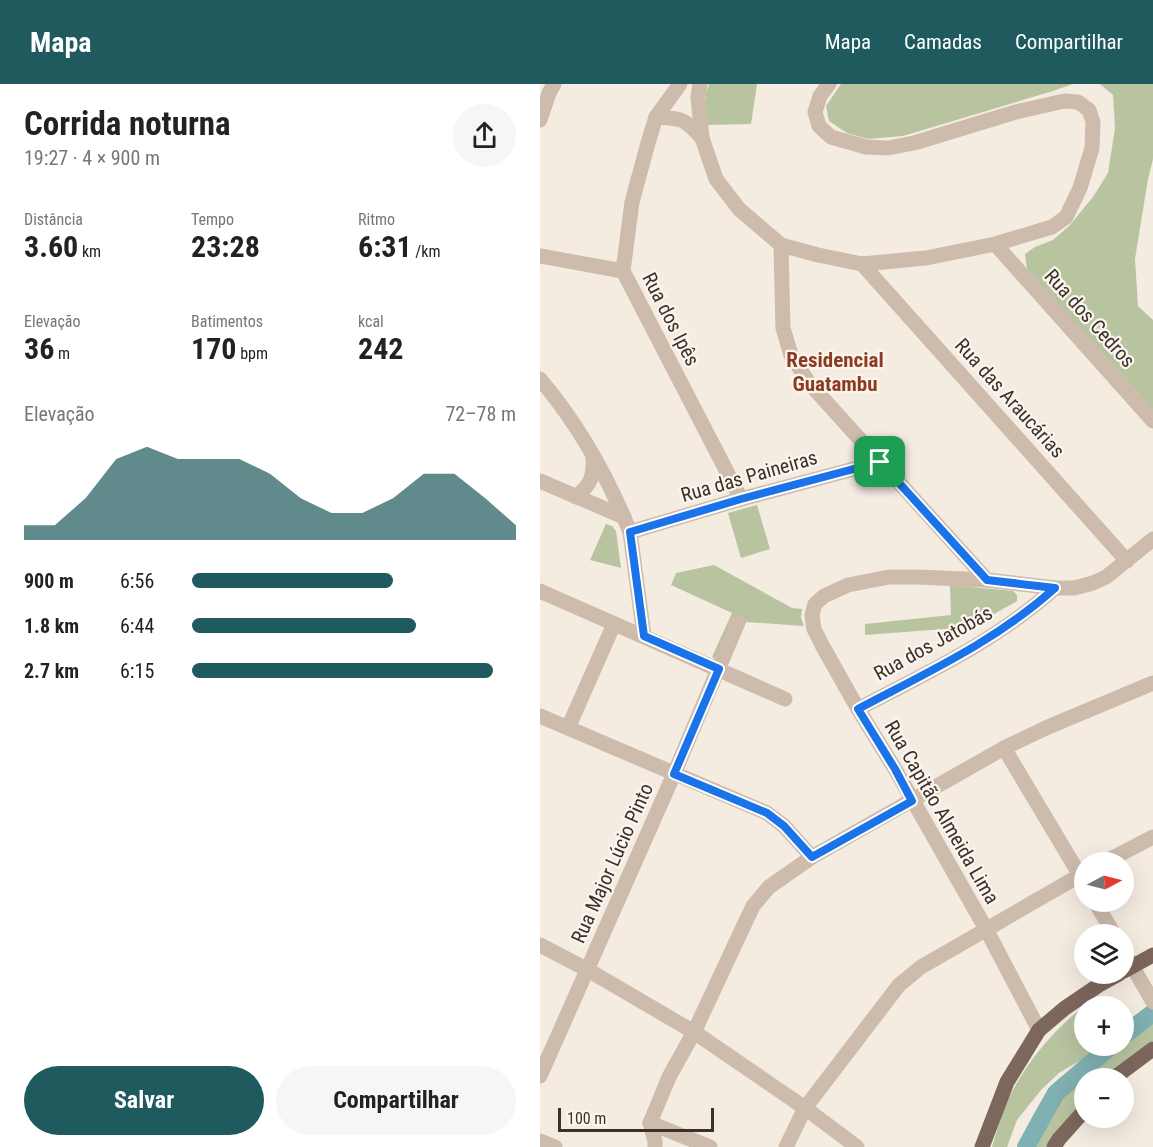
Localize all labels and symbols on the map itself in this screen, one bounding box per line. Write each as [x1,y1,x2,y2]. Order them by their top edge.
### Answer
street label: Rua dos Cedros [1040,264,1140,372]
street label: Rua dos Ipês [637,268,705,370]
street label: Rua das Araucárias [950,333,1070,463]
district label: Residencial Guatambu [786,348,884,396]
pin [854,436,905,487]
street label: Rua das Paineiras [678,445,820,507]
street label: Rua dos Jatobás [870,601,996,685]
street label: Rua Capitão Almeida Lima [880,716,1004,908]
street label: Rua Major Lúcio Pinto [566,779,658,947]
north arrow [1074,852,1134,912]
scale bar [558,1105,714,1132]

